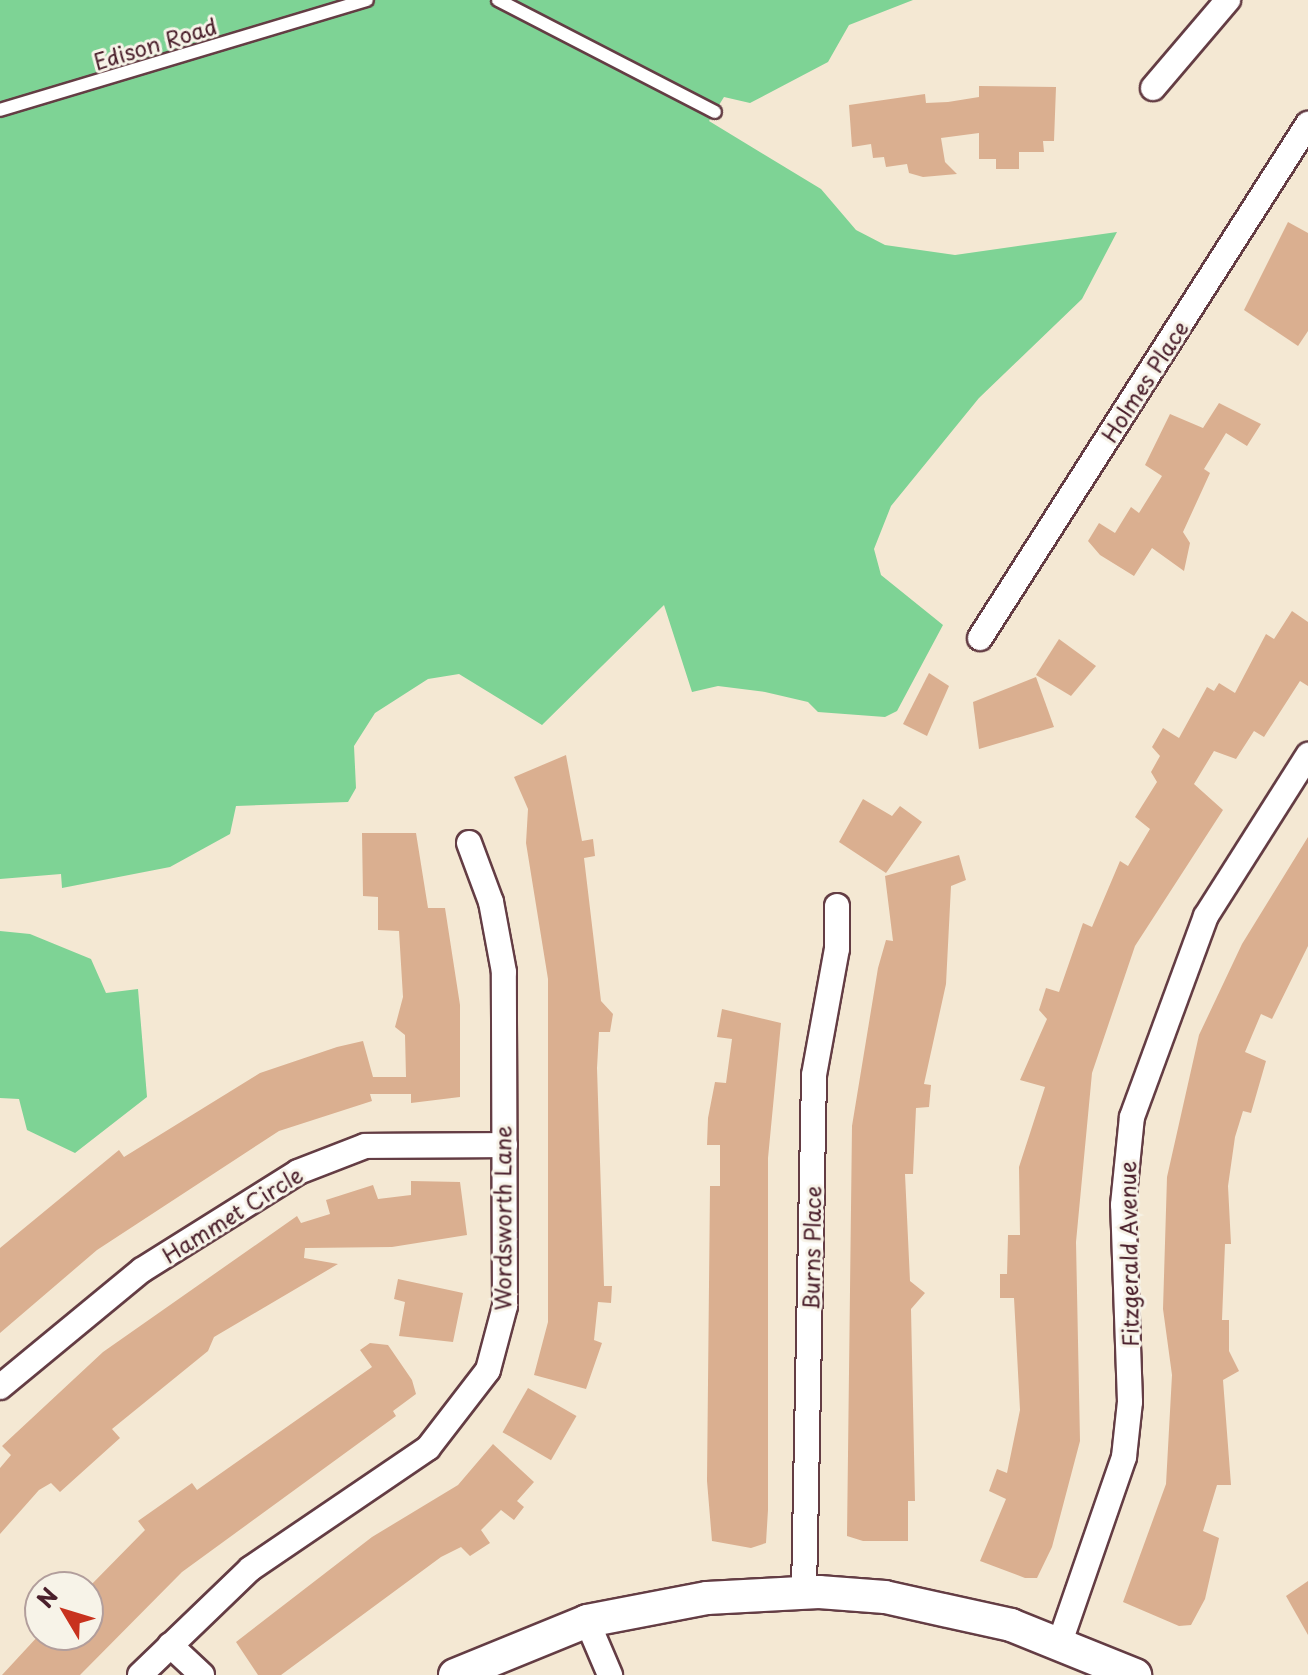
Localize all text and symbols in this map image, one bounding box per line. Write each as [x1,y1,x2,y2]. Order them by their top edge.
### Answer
street label: Edison Road [90,12,220,74]
street label: Holmes Place [1095,315,1193,447]
street label: Wordsworth Lane [489,1125,515,1311]
street label: Hammet Circle [156,1160,308,1268]
street label: Fitzgerald Avenue [1113,1160,1143,1348]
street label: Burns Place [797,1185,825,1311]
north arrow [24,1571,104,1651]
text: N [28,1580,65,1614]

